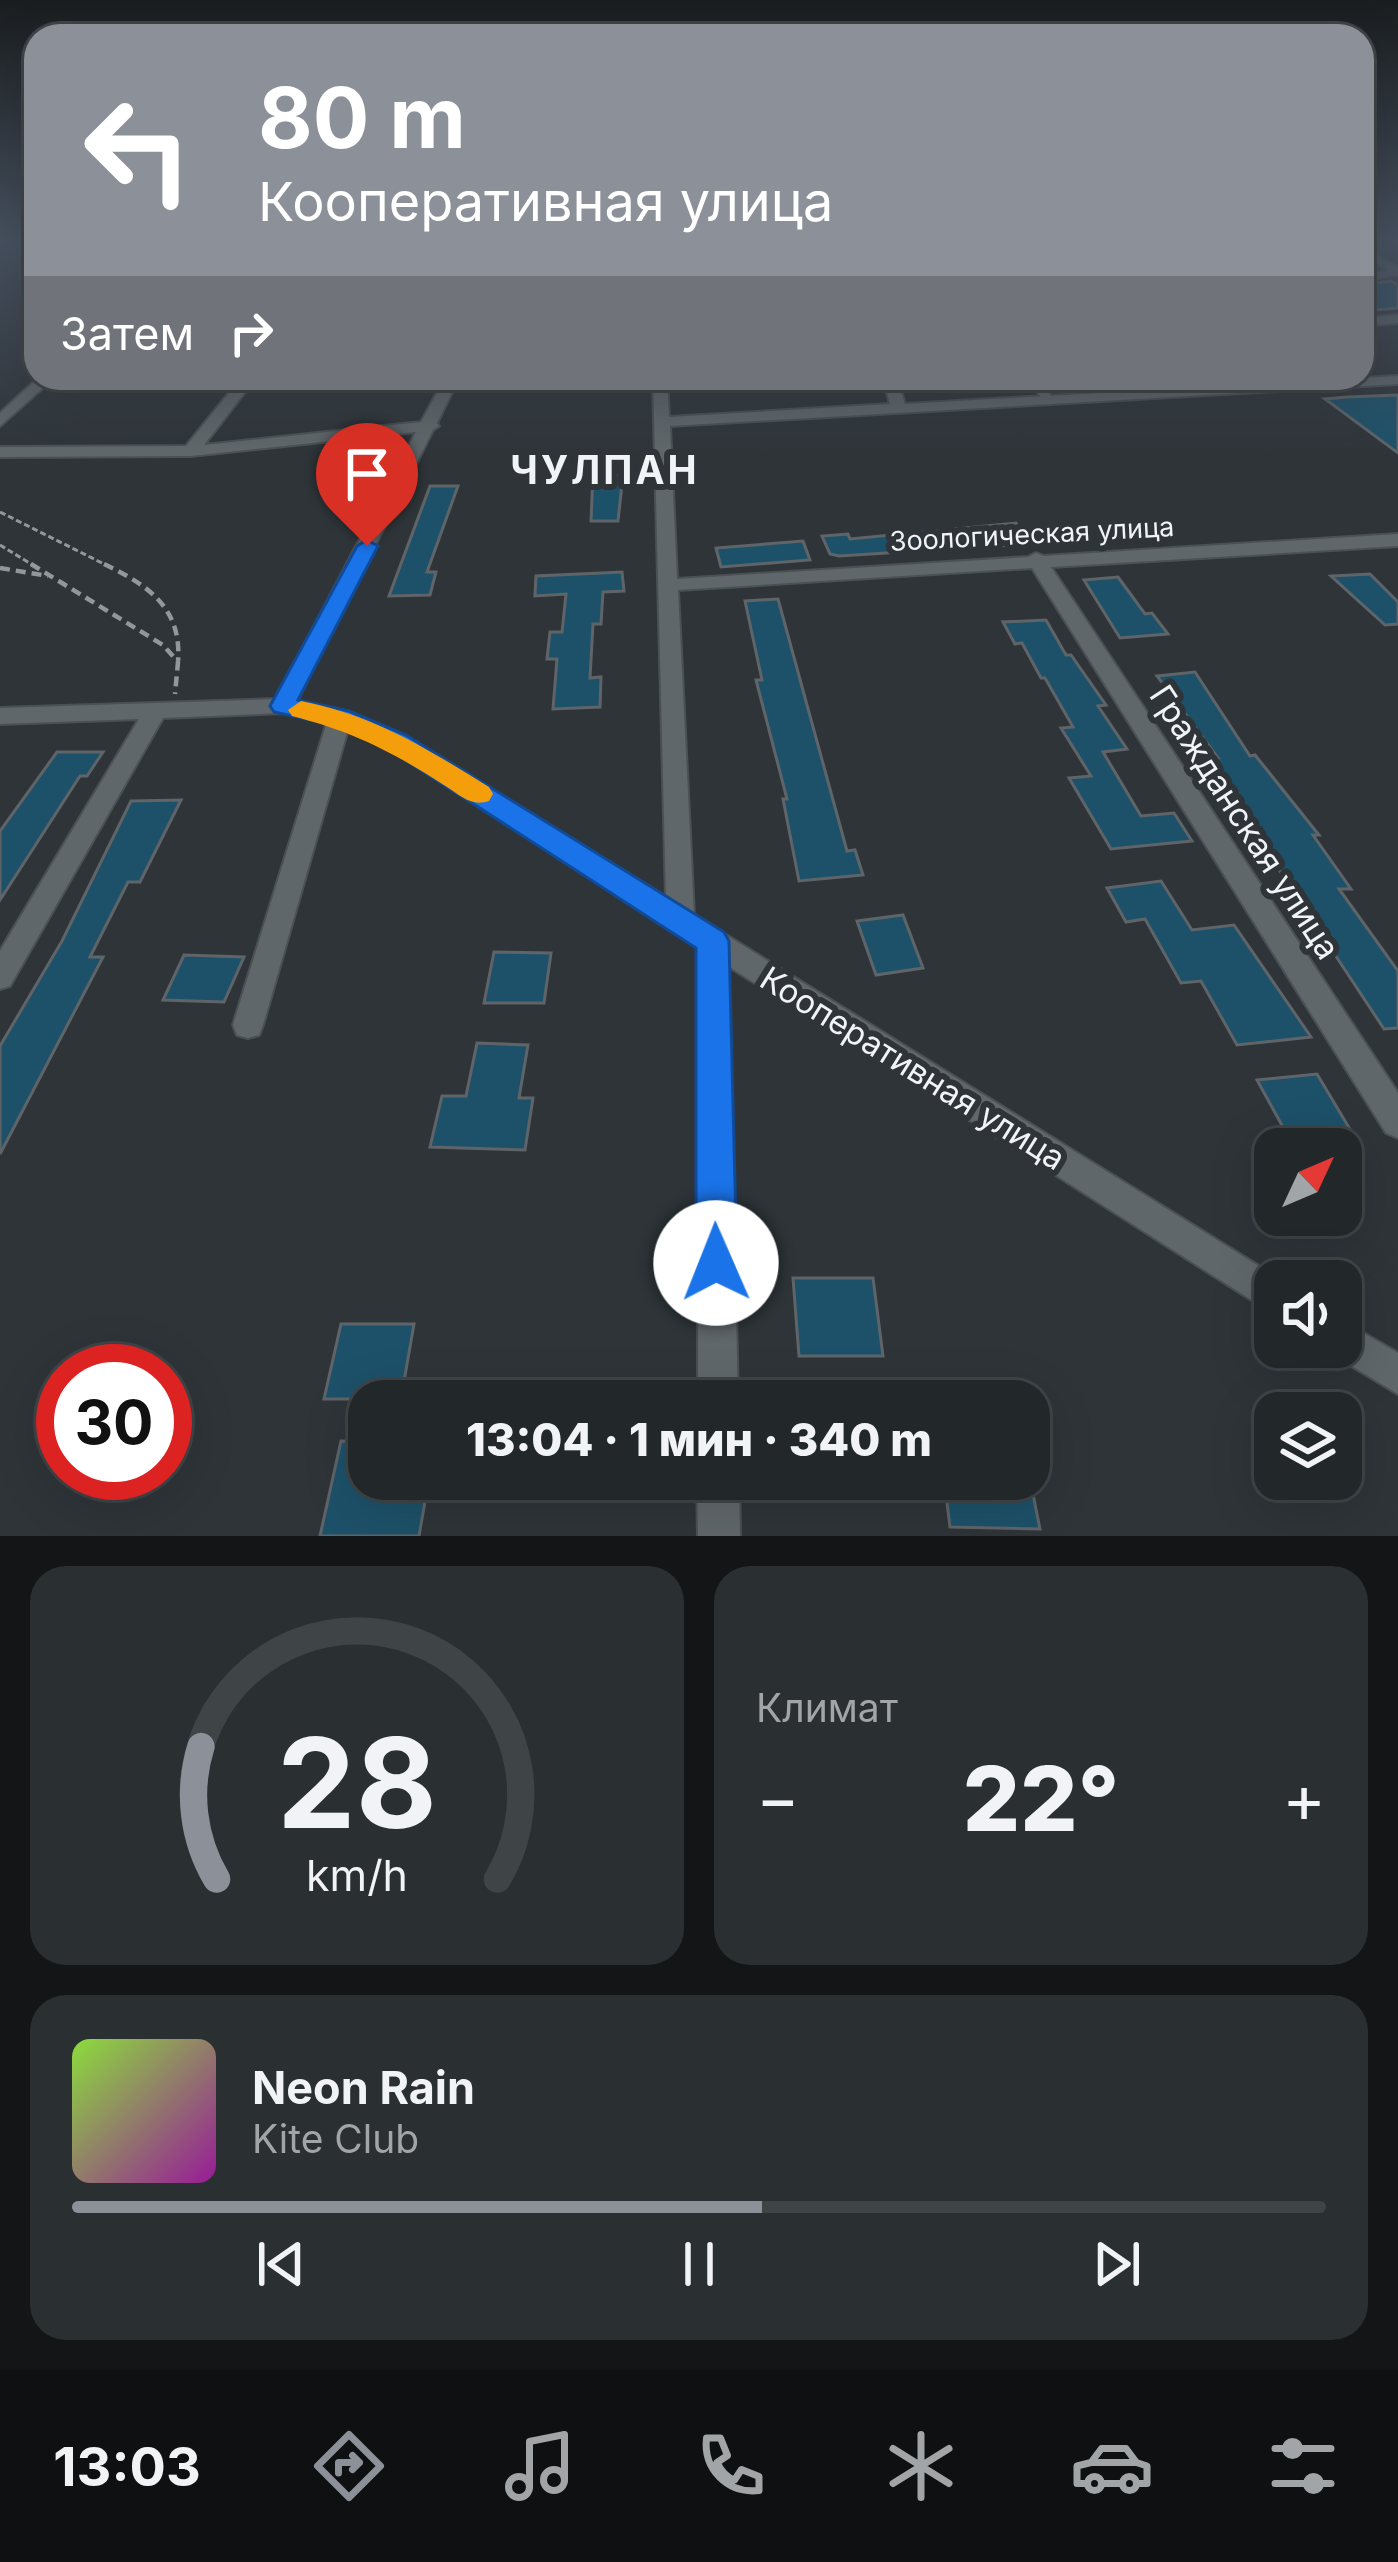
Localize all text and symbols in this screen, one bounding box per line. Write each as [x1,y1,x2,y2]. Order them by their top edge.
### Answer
text: 80 m [258,67,466,168]
icon: left [60,72,216,228]
text: Кооперативная улица [258,169,833,234]
icon: right [218,300,284,366]
text: Затем [60,306,194,361]
pin [316,423,418,546]
icon: arrive [334,441,400,507]
district label: ЧУЛПАН [510,446,700,493]
street label: Зоологическая улица [889,510,1175,558]
street label: Гражданская улица [1142,678,1348,966]
street label: Кооперативная улица [753,958,1073,1178]
north arrow [1254,1128,1362,1236]
map controls [1254,1128,1362,1500]
position arrow [653,1200,779,1326]
button: sound [1254,1260,1362,1368]
speed limit sign: 30 [36,1344,192,1500]
button: layers [1254,1392,1362,1500]
text: 13:04 · 1 мин · 340 m [466,1412,932,1467]
text: Климат [756,1684,898,1731]
text: 28 [277,1707,437,1858]
text: 22° [963,1744,1119,1853]
text: − [756,1758,800,1838]
text: + [1282,1758,1326,1838]
text: km/h [306,1848,408,1900]
text: Neon Rain [252,2060,475,2115]
text: Kite Club [252,2115,419,2162]
icon: previous [248,2231,314,2297]
icon: pause [666,2231,732,2297]
icon: next [1084,2231,1150,2297]
icon: directions [307,2424,391,2508]
icon: music [498,2424,582,2508]
icon: phone [689,2424,773,2508]
icon: climate [879,2424,963,2508]
icon: car [1070,2424,1154,2508]
icon: filters [1261,2424,1345,2508]
text: 13:03 [53,2434,201,2499]

